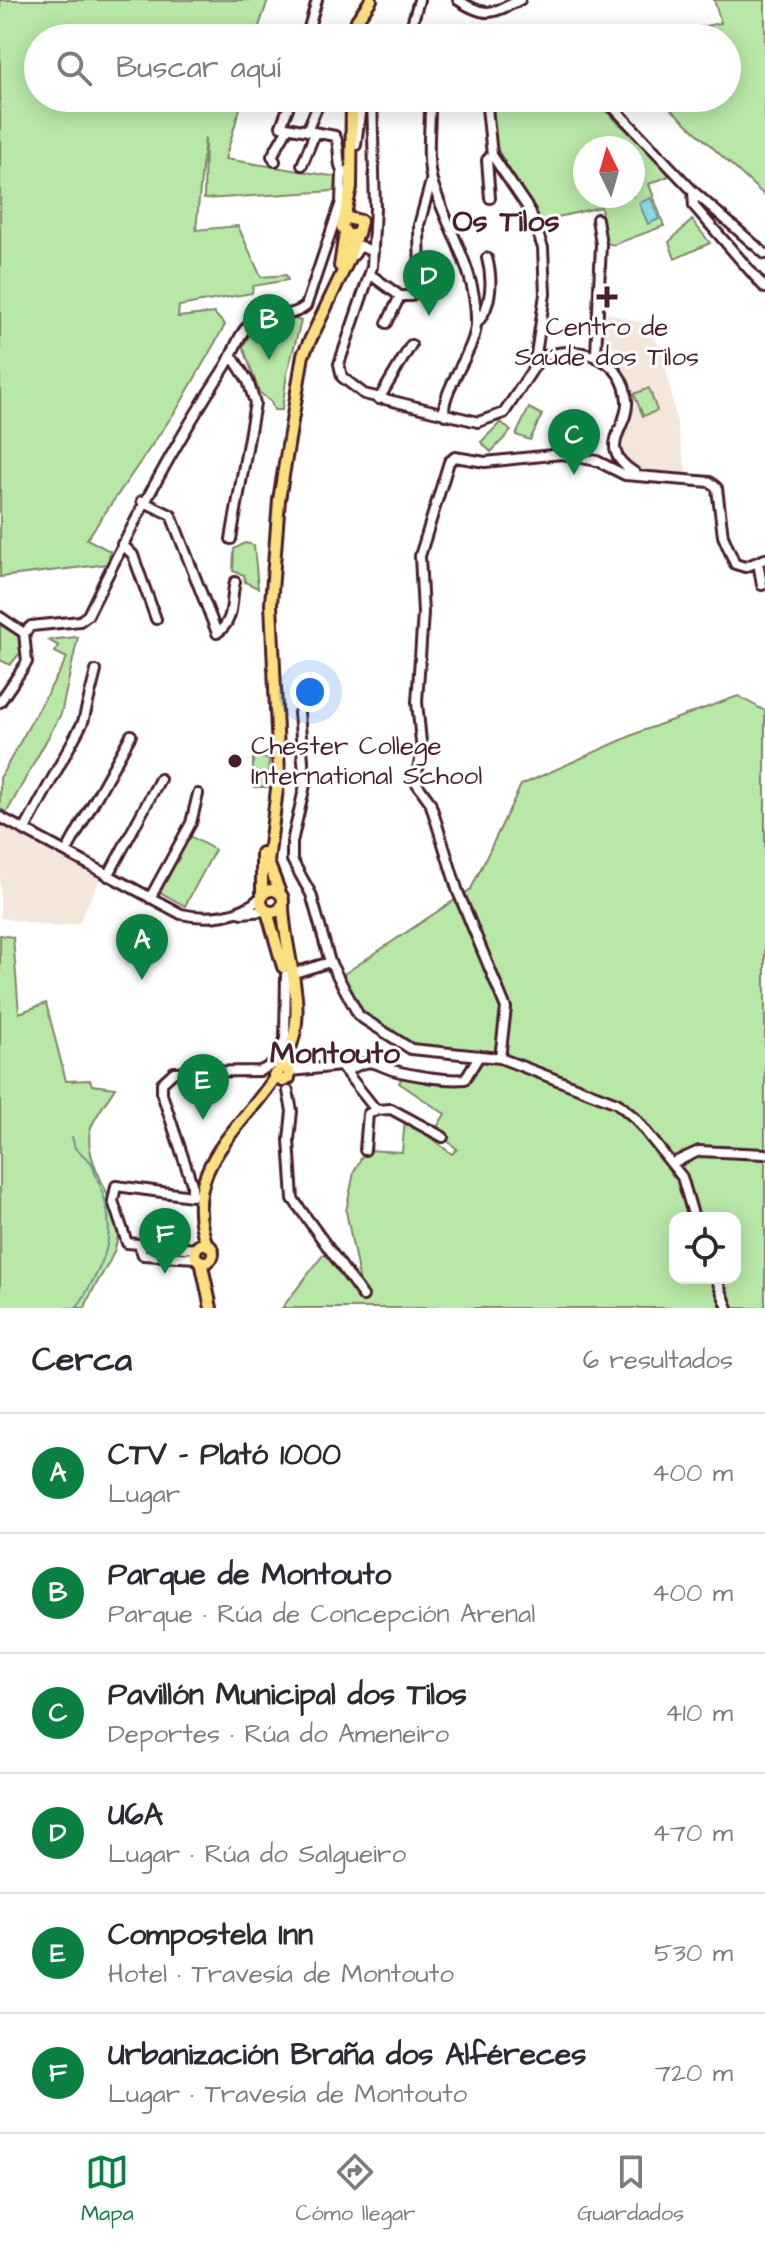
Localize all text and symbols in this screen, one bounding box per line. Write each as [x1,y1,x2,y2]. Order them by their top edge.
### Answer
search box [24,24,741,112]
icon: search [52,46,96,90]
text: Buscar aquí [116,47,281,89]
north arrow [573,136,645,208]
district label: Os Tilos [452,201,560,243]
pin: D [403,250,455,316]
marker: Centro de Saúde dos Tilos [596,286,618,308]
pin: B [243,294,295,360]
place label: Centro de Saúde dos Tilos [515,309,699,375]
pin: C [548,409,600,475]
your location [290,672,330,712]
place label: Chester College International School [251,728,482,794]
marker: Chester College International School [226,752,244,770]
pin: A [116,914,168,980]
district label: Montouto [270,1033,400,1075]
pin: E [177,1054,229,1120]
pin: F [139,1208,191,1274]
map controls [669,1212,741,1284]
button: locate [669,1212,741,1284]
text: Cerca [32,1336,132,1384]
text: 6 resultados [583,1342,733,1378]
text: CTV - Plató 1000 [108,1434,341,1476]
text: A [50,1455,66,1491]
text: 400 m [652,1455,733,1491]
text: Lugar [108,1476,180,1512]
text: Parque de Montouto [108,1554,391,1596]
text: B [49,1575,67,1611]
text: 400 m [652,1575,733,1611]
text: Parque · Rúa de Concepción Arenal [108,1596,535,1632]
text: Pavillón Municipal dos Tilos [108,1674,467,1716]
text: C [49,1695,67,1731]
text: 410 m [665,1695,733,1731]
text: Deportes · Rúa do Ameneiro [108,1716,449,1752]
text: U6A [108,1794,163,1836]
text: D [50,1815,66,1851]
text: 470 m [652,1815,733,1851]
text: Lugar · Rúa do Salgueiro [108,1836,406,1872]
text: Compostela Inn [108,1914,313,1956]
text: E [50,1935,66,1971]
text: 530 m [654,1935,733,1971]
text: Hotel · Travesía de Montouto [108,1956,454,1992]
text: Urbanización Braña dos Alféreces [108,2034,586,2076]
text: F [49,2055,67,2091]
text: 720 m [655,2055,733,2091]
text: Lugar · Travesía de Montouto [108,2076,467,2112]
tab: Mapa [81,2150,134,2229]
tab: Cómo llegar [296,2150,415,2229]
tab: Guardados [577,2150,684,2229]

